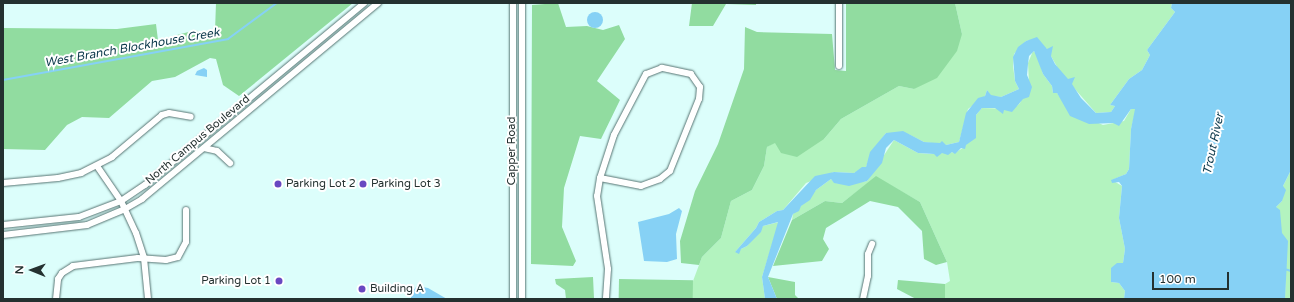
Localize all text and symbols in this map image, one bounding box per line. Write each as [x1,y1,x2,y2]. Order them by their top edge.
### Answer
water label: West Branch Blockhouse Creek [43,26,221,70]
street label: North Campus Boulevard [143,93,253,187]
water label: Trout River [1200,112,1228,176]
street label: Capper Road [505,117,519,185]
place label: Parking Lot 2 [286,177,356,191]
place label: Parking Lot 3 [371,177,441,191]
marker: Parking Lot 2 [273,179,283,189]
marker: Parking Lot 3 [358,179,368,189]
north arrow [12,250,52,290]
scale bar [1154,264,1231,290]
text: N [13,265,26,274]
text: 100 m [1159,272,1196,286]
place label: Parking Lot 1 [201,274,271,288]
marker: Parking Lot 1 [274,276,284,286]
place label: Building A [370,282,424,296]
marker: Building A [357,284,367,294]

